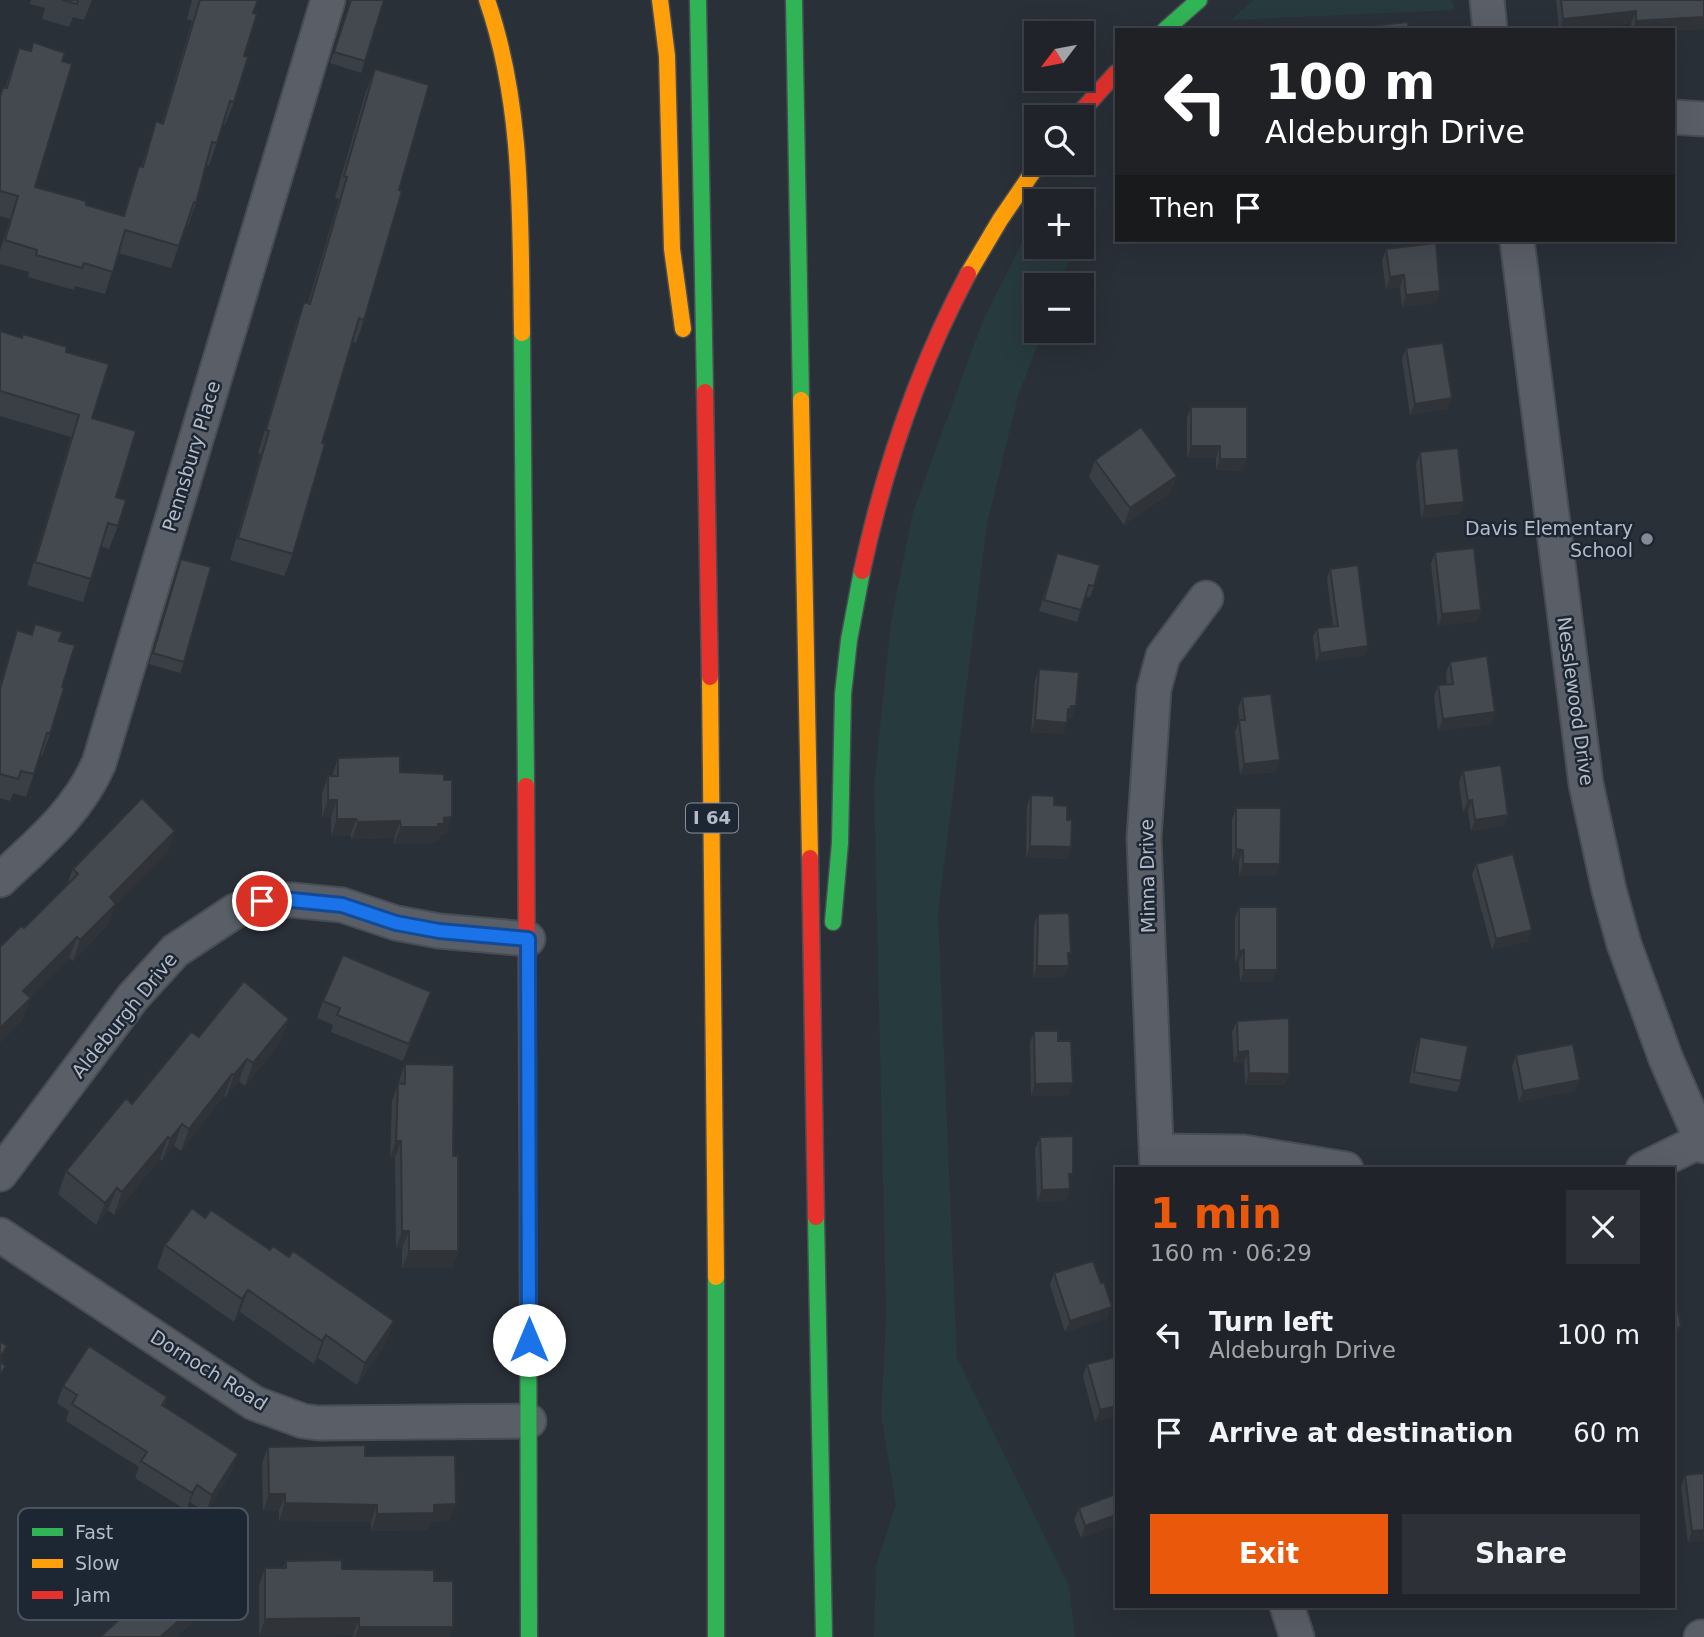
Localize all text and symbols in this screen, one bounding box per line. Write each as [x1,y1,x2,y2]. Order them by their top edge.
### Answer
north arrow [1024,21,1094,91]
map controls [1024,21,1094,343]
text: 100 m [1265,54,1435,111]
icon: left [1150,56,1241,147]
button: search [1024,105,1094,175]
text: Aldeburgh Drive [1265,113,1525,151]
button: + [1024,189,1094,259]
icon: arrive [1229,189,1267,227]
text: Then [1150,193,1215,223]
button: − [1024,273,1094,343]
street label: Pennsbury Place [158,378,224,534]
place label: Davis Elementary School [1465,517,1633,561]
marker: Davis Elementary School [1639,531,1655,547]
street label: Nesslewood Drive [1553,615,1599,787]
road number: I 64 [686,804,738,832]
street label: Minna Drive [1135,819,1159,933]
pin [232,871,292,931]
icon: arrive [243,882,281,920]
street label: Aldeburgh Drive [67,948,181,1082]
text: 1 min [1150,1189,1282,1238]
button: close [1566,1190,1640,1264]
text: 160 m · 06:29 [1150,1240,1312,1266]
position arrow [492,1303,566,1377]
text: Turn left [1209,1307,1333,1337]
icon: left [1150,1316,1188,1354]
text: 100 m [1557,1320,1640,1350]
street label: Dornoch Road [147,1325,271,1415]
text: Aldeburgh Drive [1209,1337,1396,1363]
icon: arrive [1150,1414,1188,1452]
text: Arrive at destination [1209,1418,1513,1448]
text: 60 m [1573,1418,1640,1448]
legend [18,1508,248,1620]
button: Exit [1150,1514,1388,1594]
button: Share [1402,1514,1640,1594]
text: Fast [75,1521,113,1543]
text: Slow [75,1552,120,1574]
text: Jam [74,1584,111,1606]

